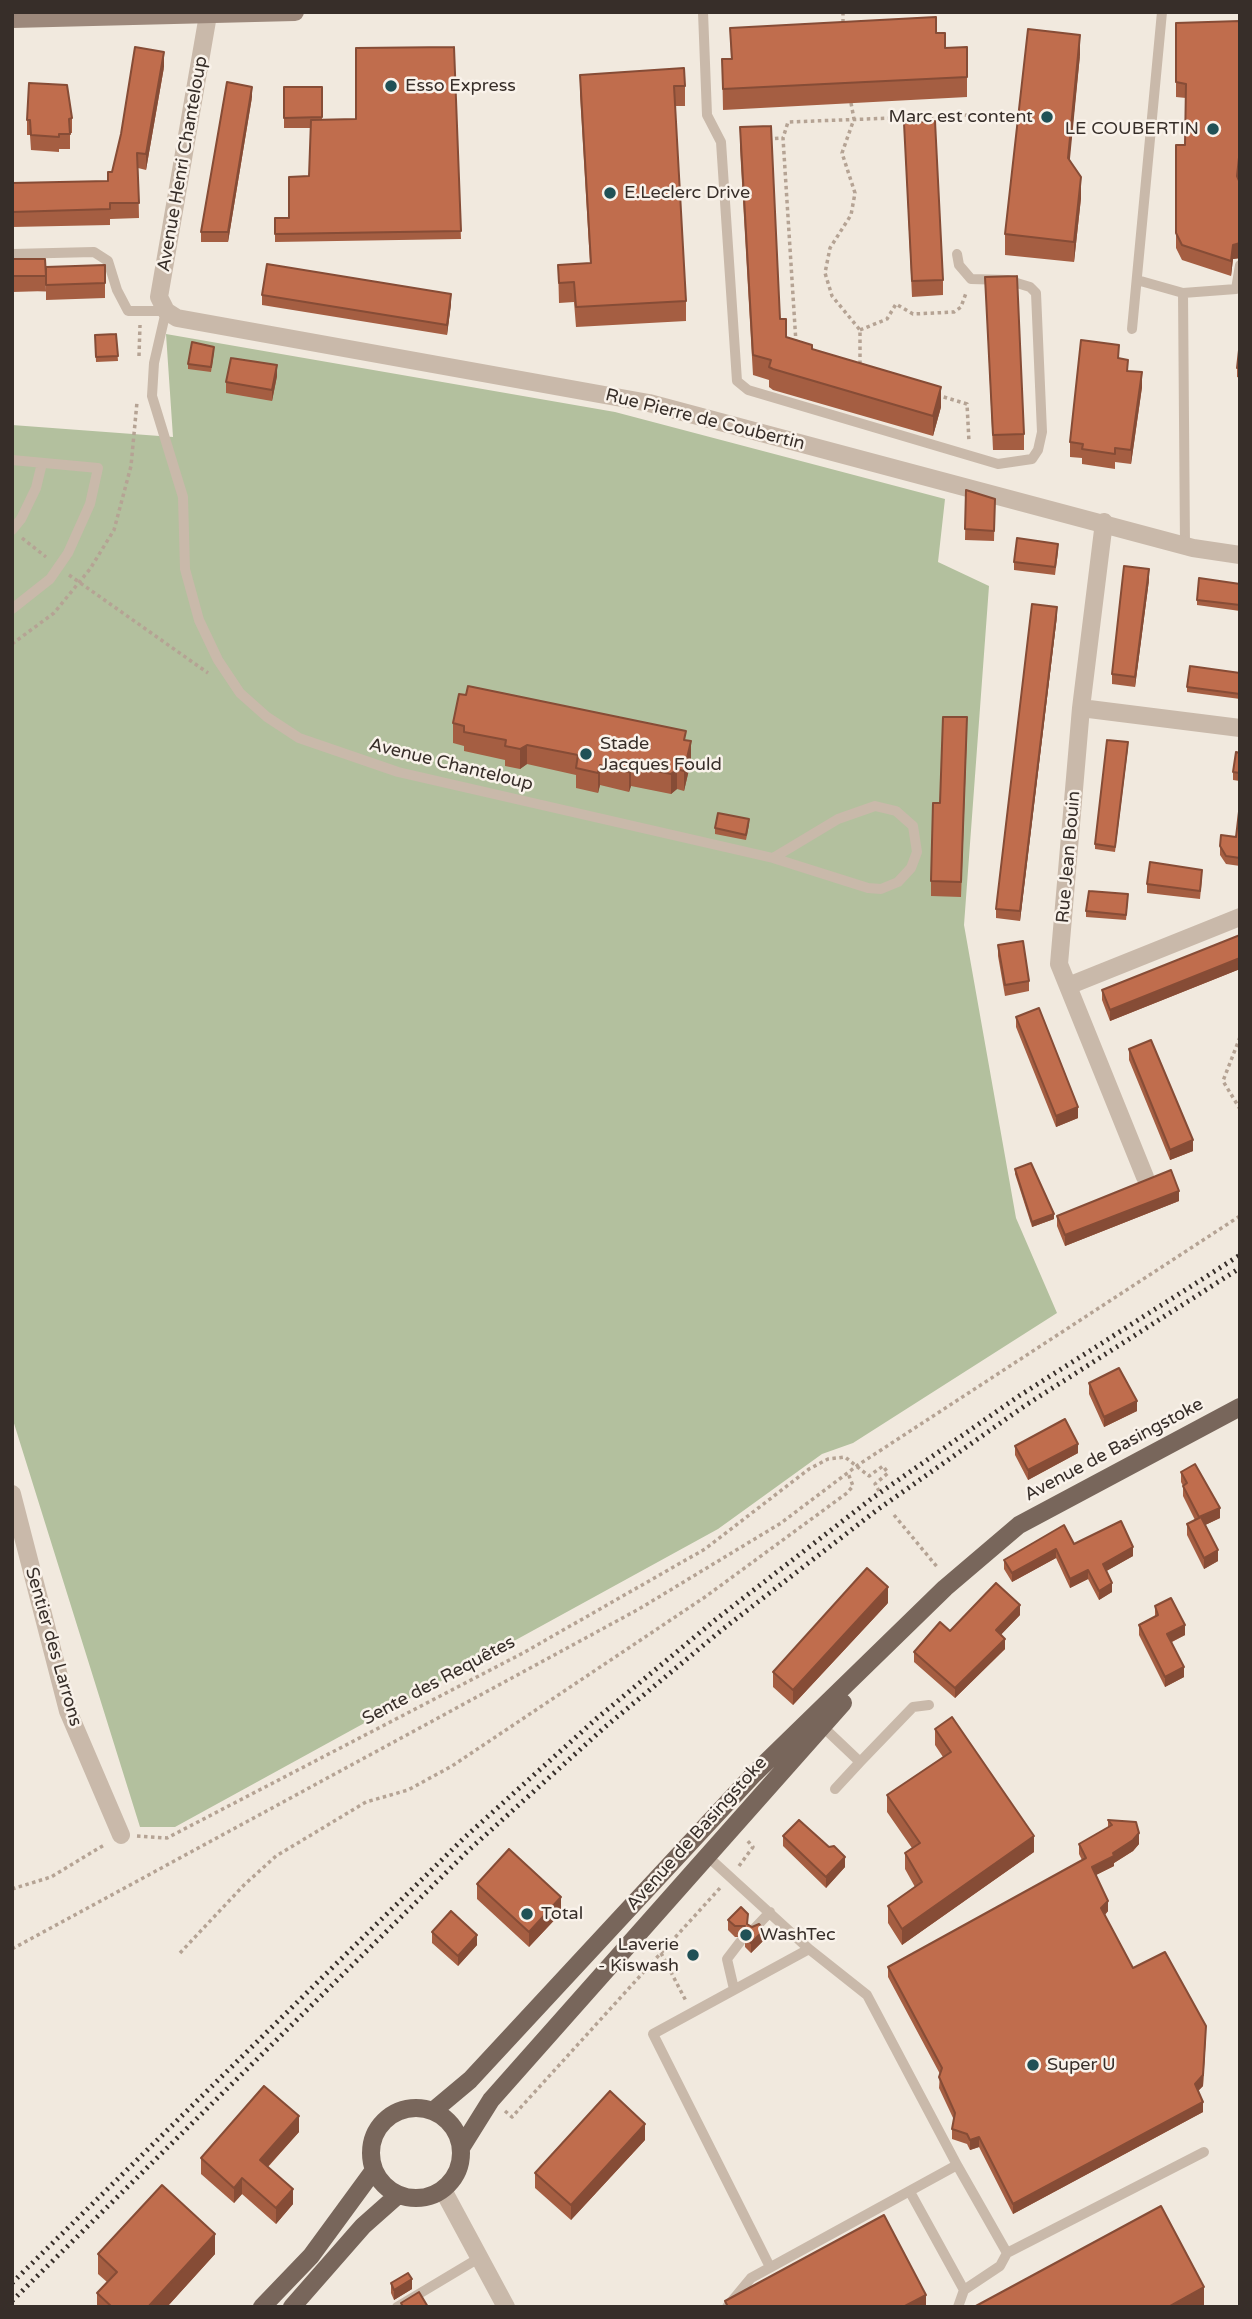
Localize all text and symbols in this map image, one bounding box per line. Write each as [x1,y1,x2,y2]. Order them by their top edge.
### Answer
street label: Avenue Henri Chanteloup [153,54,213,274]
place label: Esso Express [405,75,516,97]
marker: Esso Express [383,78,399,94]
place label: Marc est content [889,106,1033,128]
marker: Marc est content [1039,109,1055,125]
place label: LE COUBERTIN [1065,118,1199,140]
marker: LE COUBERTIN [1205,121,1221,137]
place label: E.Leclerc Drive [624,182,750,204]
marker: E.Leclerc Drive [602,185,618,201]
street label: Rue Pierre de Coubertin [603,385,807,455]
place label: Stade Jacques Fould [600,733,722,776]
street label: Avenue Chanteloup [367,734,535,796]
marker: Stade Jacques Fould [578,746,594,762]
street label: Rue Jean Bouin [1052,790,1086,924]
street label: Avenue de Basingstoke [1021,1394,1207,1506]
street label: Sentier des Larrons [20,1565,86,1729]
street label: Sente des Requêtes [359,1632,519,1730]
street label: Avenue de Basingstoke [622,1753,772,1915]
place label: Total [541,1903,583,1925]
marker: Total [519,1906,535,1922]
place label: WashTec [760,1924,836,1946]
marker: WashTec [738,1927,754,1943]
place label: Laverie - Kiswash [598,1934,679,1976]
marker: Laverie - Kiswash [685,1947,701,1963]
place label: Super U [1047,2054,1116,2076]
marker: Super U [1025,2057,1041,2073]

